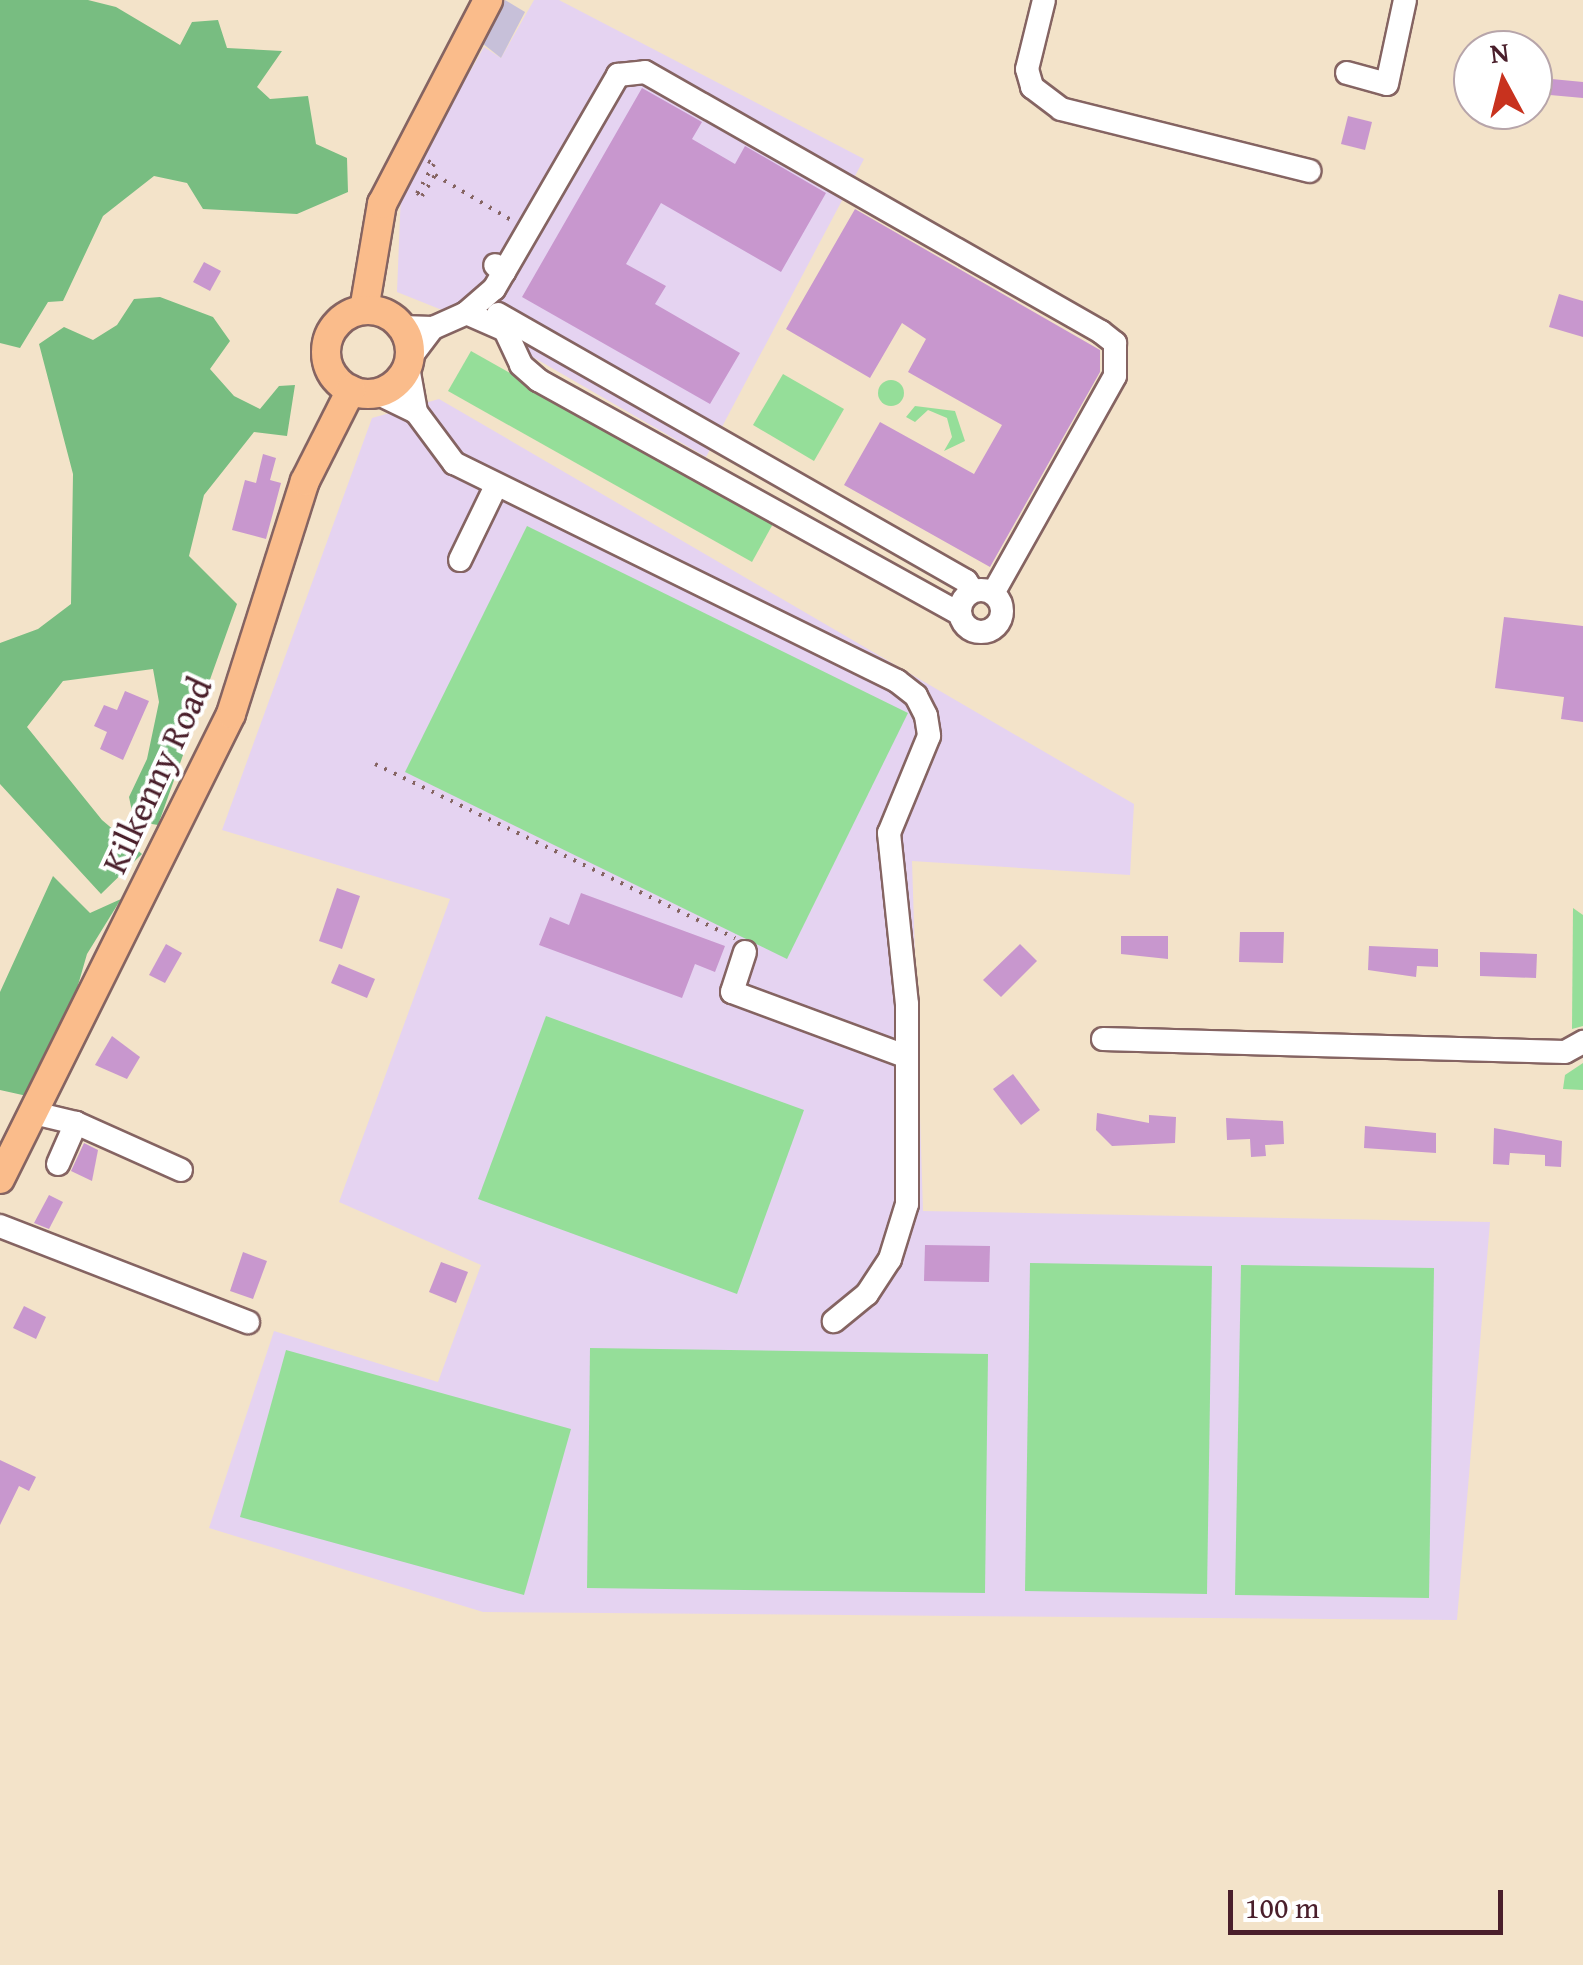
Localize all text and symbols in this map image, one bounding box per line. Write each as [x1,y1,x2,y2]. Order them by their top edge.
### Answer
north arrow [1453,30,1553,130]
text: N [1488,30,1511,73]
street label: Kilkenny Road [93,670,221,880]
scale bar [1233,1870,1508,1932]
text: 100 m [1245,1885,1319,1929]

